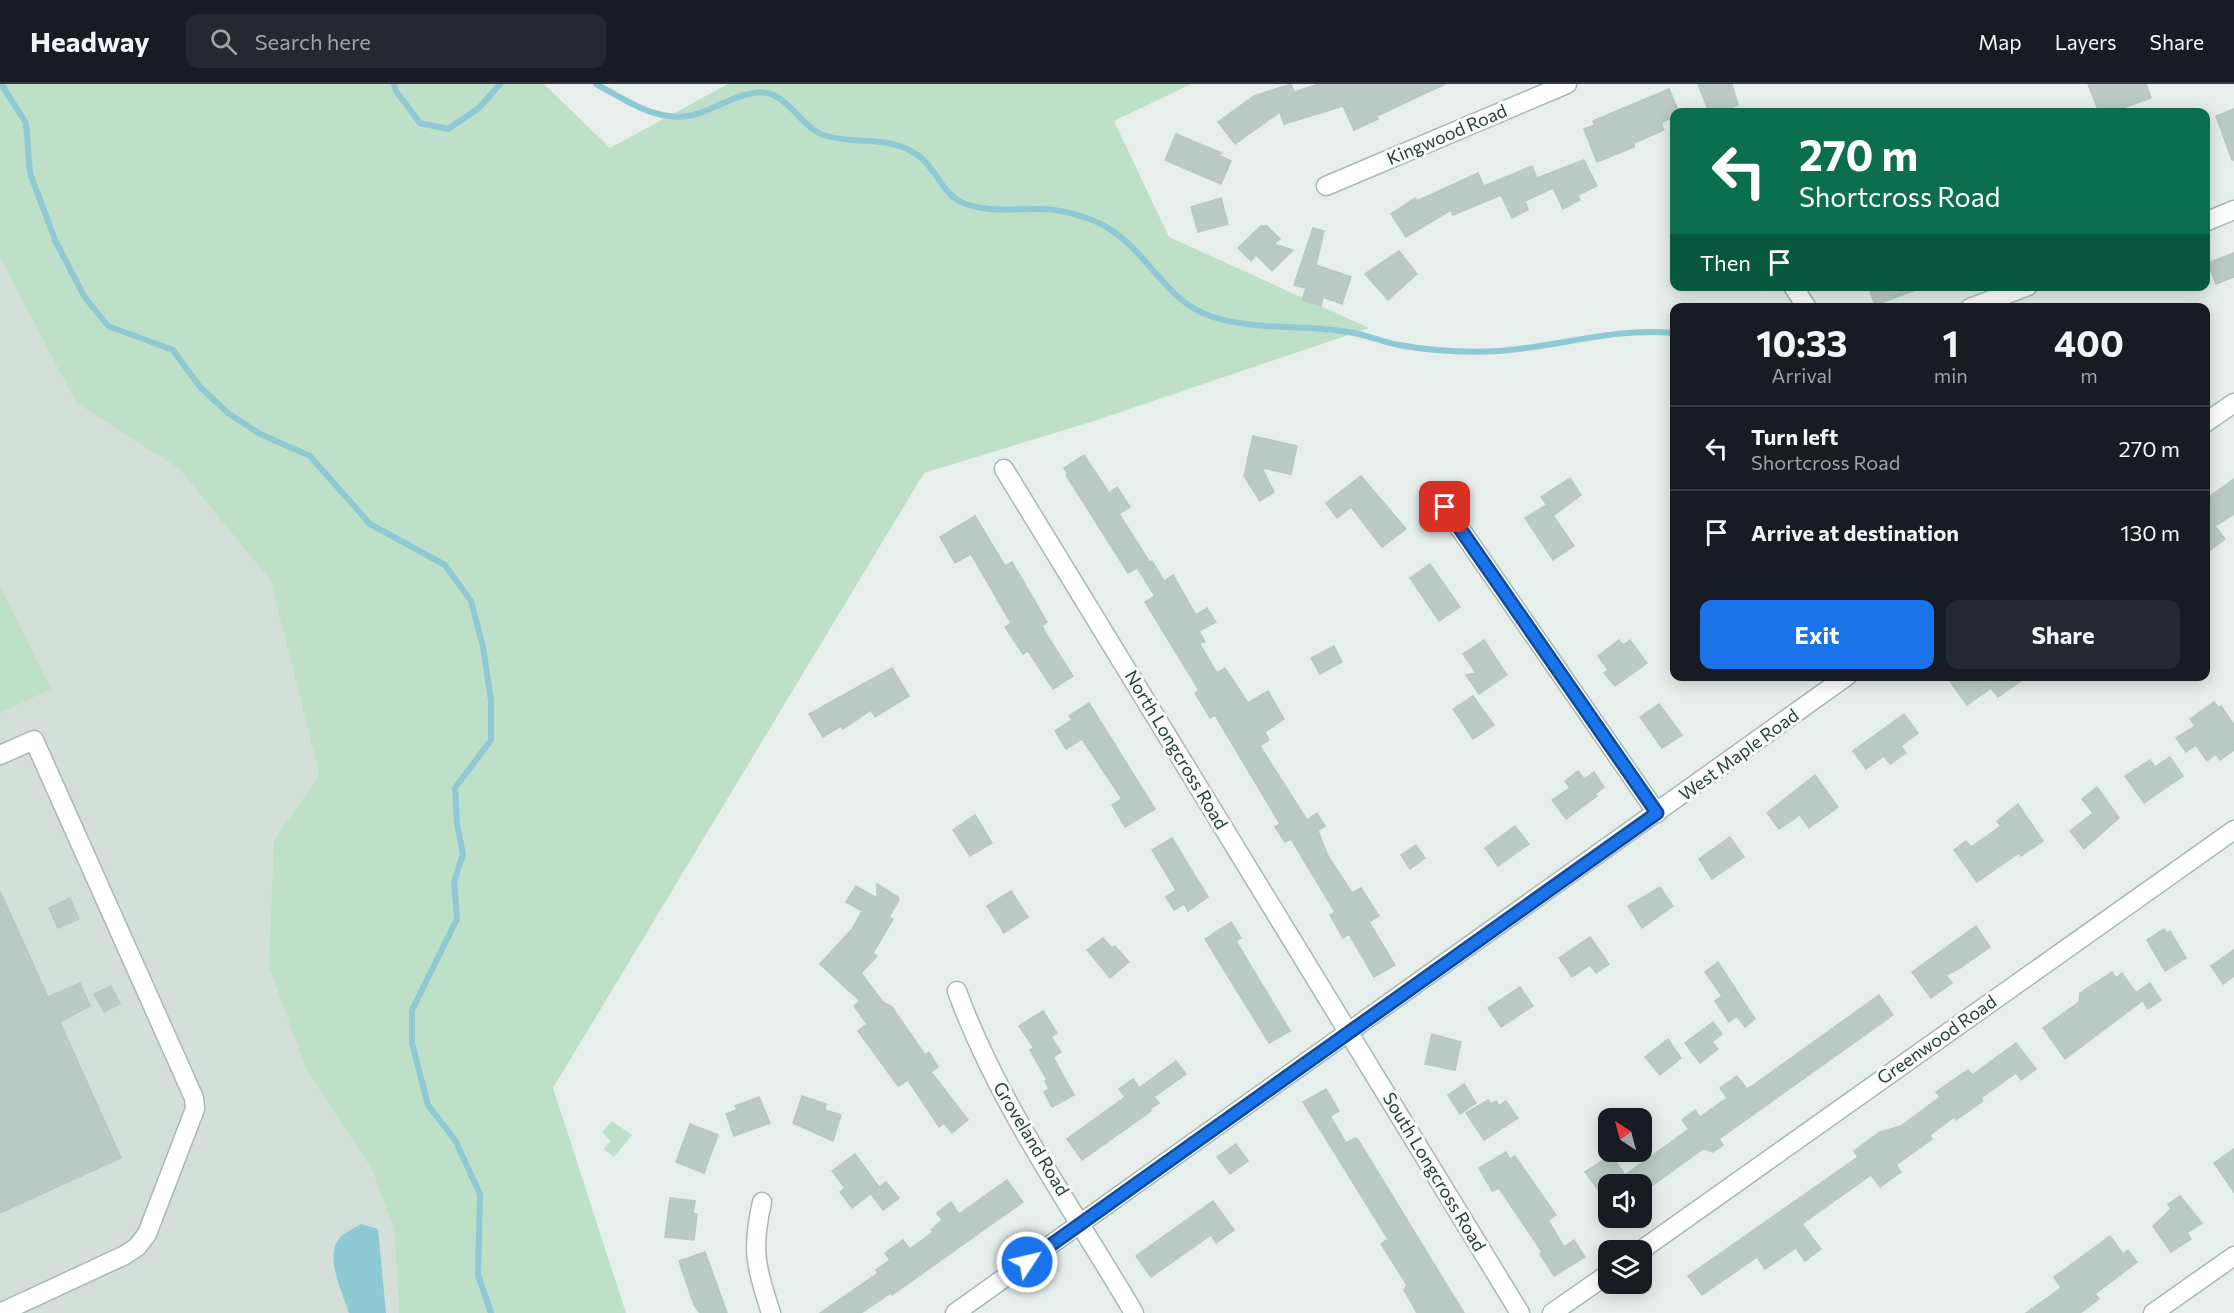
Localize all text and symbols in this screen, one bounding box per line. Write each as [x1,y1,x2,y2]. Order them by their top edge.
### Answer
search box [186,14,606,68]
text: Headway [30,24,150,58]
icon: search [207,25,240,58]
text: Search here [255,28,371,55]
text: Map [1978,29,2022,54]
text: Layers [2055,29,2117,54]
text: Share [2150,29,2204,54]
street label: Kingwood Road [1383,99,1510,169]
text: 270 m [1799,128,1918,180]
icon: left [1700,132,1778,210]
text: Shortcross Road [1799,180,2000,213]
icon: arrive [1763,246,1796,279]
text: Then [1700,249,1751,276]
text: 10:33 [1756,320,1848,364]
text: 1 [1943,320,1959,364]
text: 400 [2054,320,2124,364]
text: Arrival [1772,363,1832,387]
text: min [1934,363,1968,387]
text: m [2080,363,2098,387]
text: Turn left [1751,423,1838,450]
icon: left [1700,432,1733,465]
text: 270 m [2119,435,2180,462]
text: Shortcross Road [1751,450,1900,474]
pin [1419,481,1470,532]
icon: arrive [1428,490,1461,523]
icon: arrive [1700,516,1733,549]
text: Arrive at destination [1751,519,1959,546]
text: 130 m [2120,519,2180,546]
button: Exit [1700,600,1934,669]
button: Share [1946,600,2180,669]
street label: North Longcross Road [1121,666,1233,833]
street label: West Maple Road [1674,703,1802,805]
street label: Greenwood Road [1873,990,2000,1089]
street label: Groveland Road [989,1077,1075,1199]
street label: South Longcross Road [1379,1088,1491,1255]
north arrow [1598,1108,1652,1162]
map controls [1598,1108,1652,1294]
button: sound [1598,1174,1652,1228]
position arrow [995,1230,1059,1294]
button: layers [1598,1240,1652,1294]

